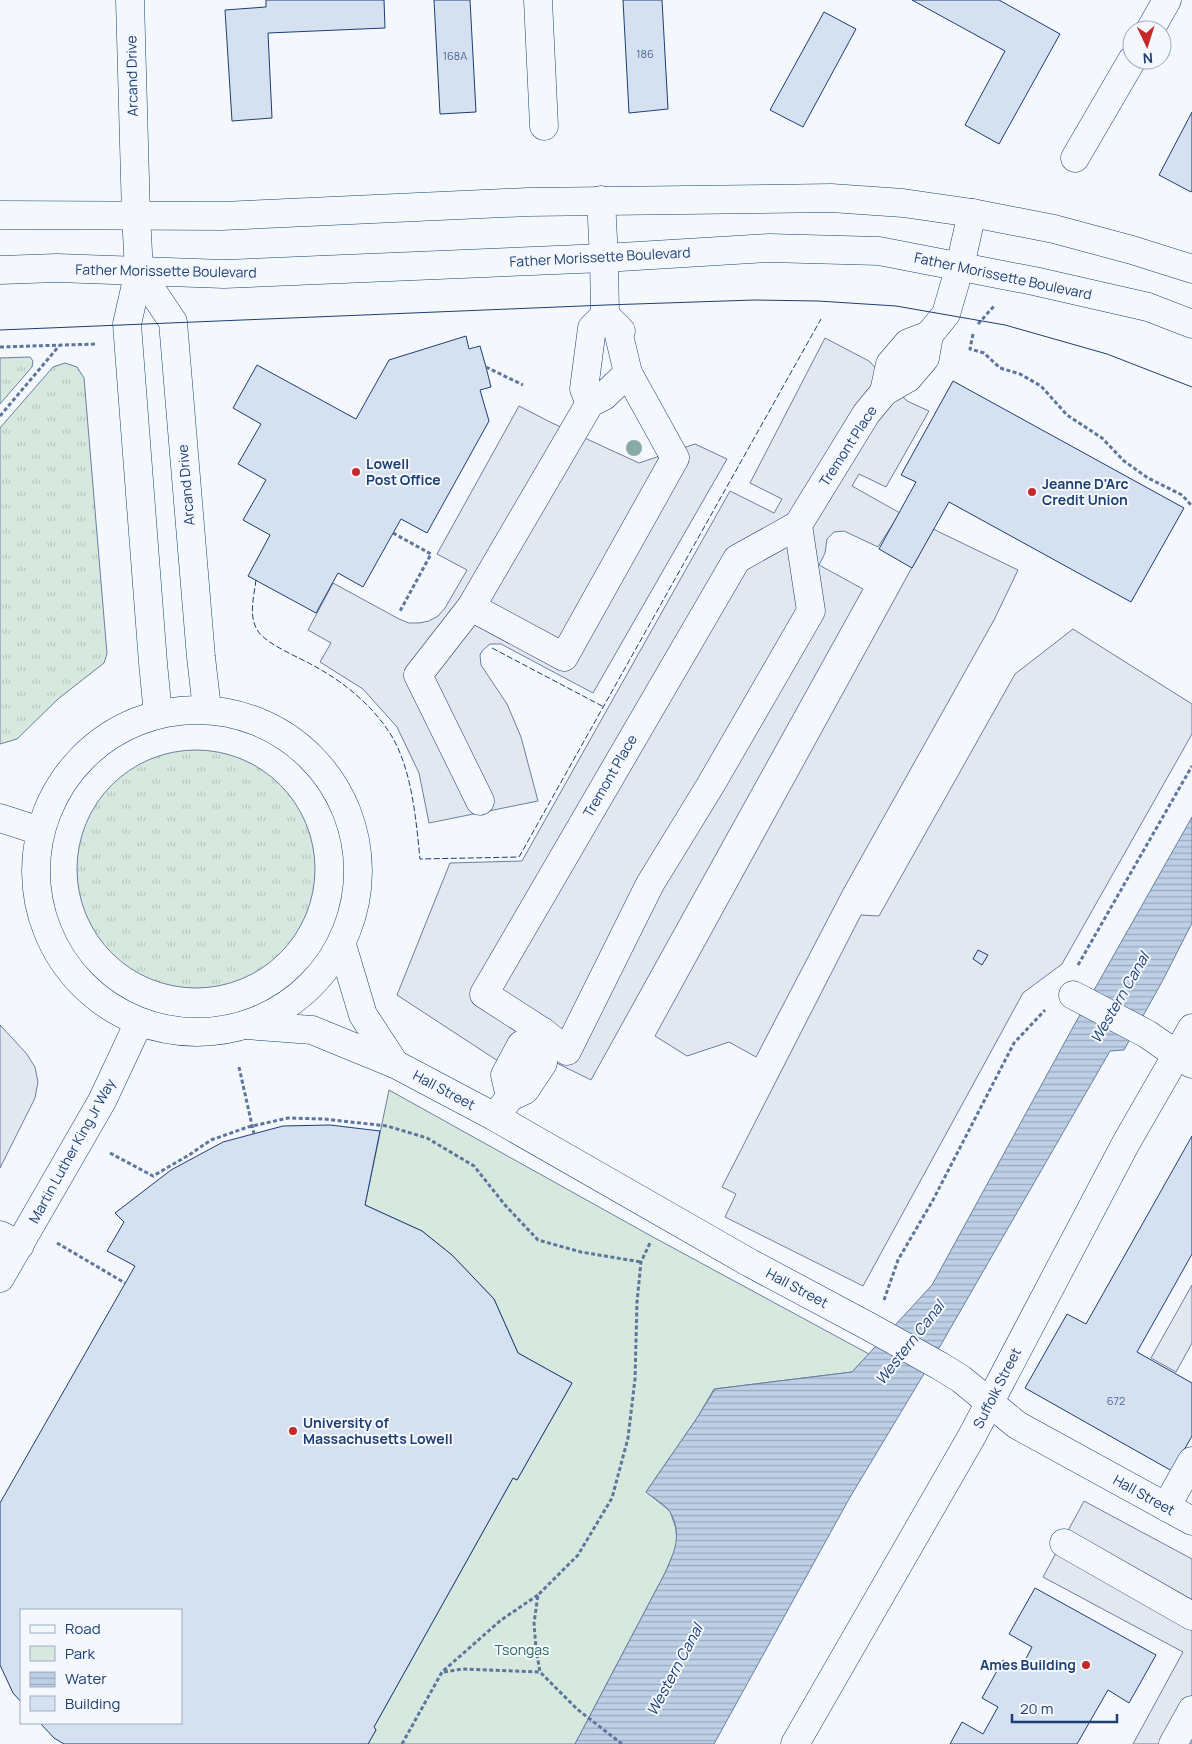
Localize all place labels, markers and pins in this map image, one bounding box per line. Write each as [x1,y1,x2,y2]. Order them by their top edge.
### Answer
place label: Lowell Post Office [366,454,441,489]
marker: Lowell Post Office [350,466,362,478]
place label: Jeanne D'Arc Credit Union [1042,474,1129,509]
marker: Jeanne D'Arc Credit Union [1026,486,1038,498]
place label: University of Massachusetts Lowell [303,1413,453,1448]
marker: University of Massachusetts Lowell [287,1425,299,1437]
place label: Ames Building [980,1655,1076,1674]
marker: Ames Building [1080,1659,1092,1671]

